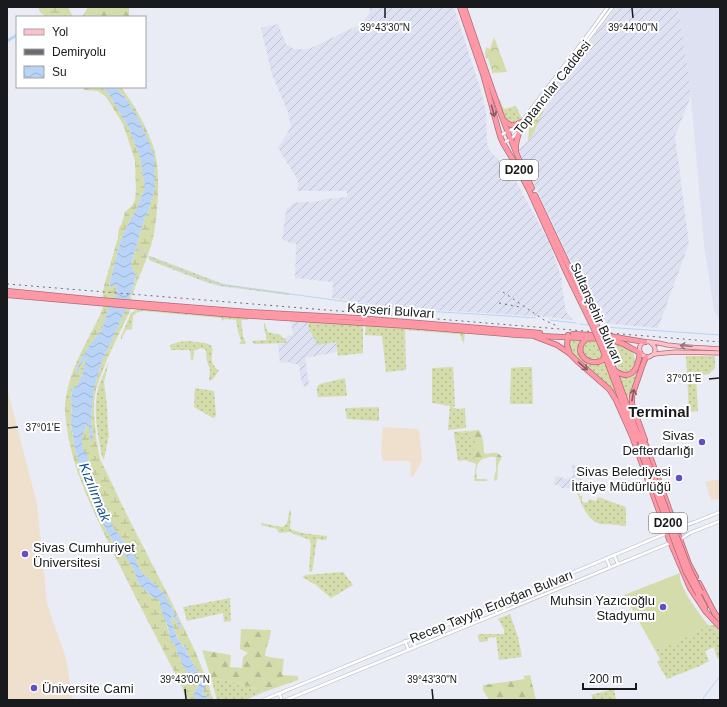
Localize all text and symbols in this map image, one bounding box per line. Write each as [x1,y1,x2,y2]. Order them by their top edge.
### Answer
legend [16,16,146,88]
text: 39°43'30"N [360,22,410,33]
text: 39°44'00"N [608,22,658,33]
text: Yol [52,25,68,39]
street label: Toptancılar Caddesi [511,37,594,137]
text: Demiryolu [52,45,106,59]
text: Su [52,65,67,79]
one-way arrow [490,104,497,117]
road number: D200 [500,160,538,180]
street label: Sultanşehir Bulvarı [567,260,626,366]
street label: Kayseri Bulvarı [347,300,435,321]
one-way arrow [680,343,693,350]
one-way arrow [578,362,589,371]
text: 37°01'E [667,373,702,384]
one-way arrow [629,389,637,402]
district label: Terminal [628,403,690,420]
text: 37°01'E [26,422,61,433]
place label: Sivas Defterdarlığı [622,428,694,458]
marker: Sivas Defterdarlığı [697,437,707,447]
water label: Kızılırmak [76,460,114,525]
place label: Sivas Belediyesi İtfaiye Müdürlüğü [571,464,671,494]
marker: Sivas Belediyesi İtfaiye Müdürlüğü [674,473,684,483]
road number: D200 [649,513,687,533]
place label: Sivas Cumhuriyet Üniversitesi [33,540,135,570]
marker: Sivas Cumhuriyet Üniversitesi [20,549,30,559]
street label: Recep Tayyip Erdoğan Bulvarı [407,567,575,646]
place label: Muhsin Yazıcıoğlu Stadyumu [550,593,655,623]
marker: Muhsin Yazıcıoğlu Stadyumu [658,602,668,612]
scale bar [583,665,636,691]
text: 200 m [589,672,622,686]
text: 39°43'00"N [160,674,210,685]
text: 39°43'30"N [407,674,457,685]
place label: Üniversite Cami [42,681,134,696]
marker: Üniversite Cami [29,683,39,693]

